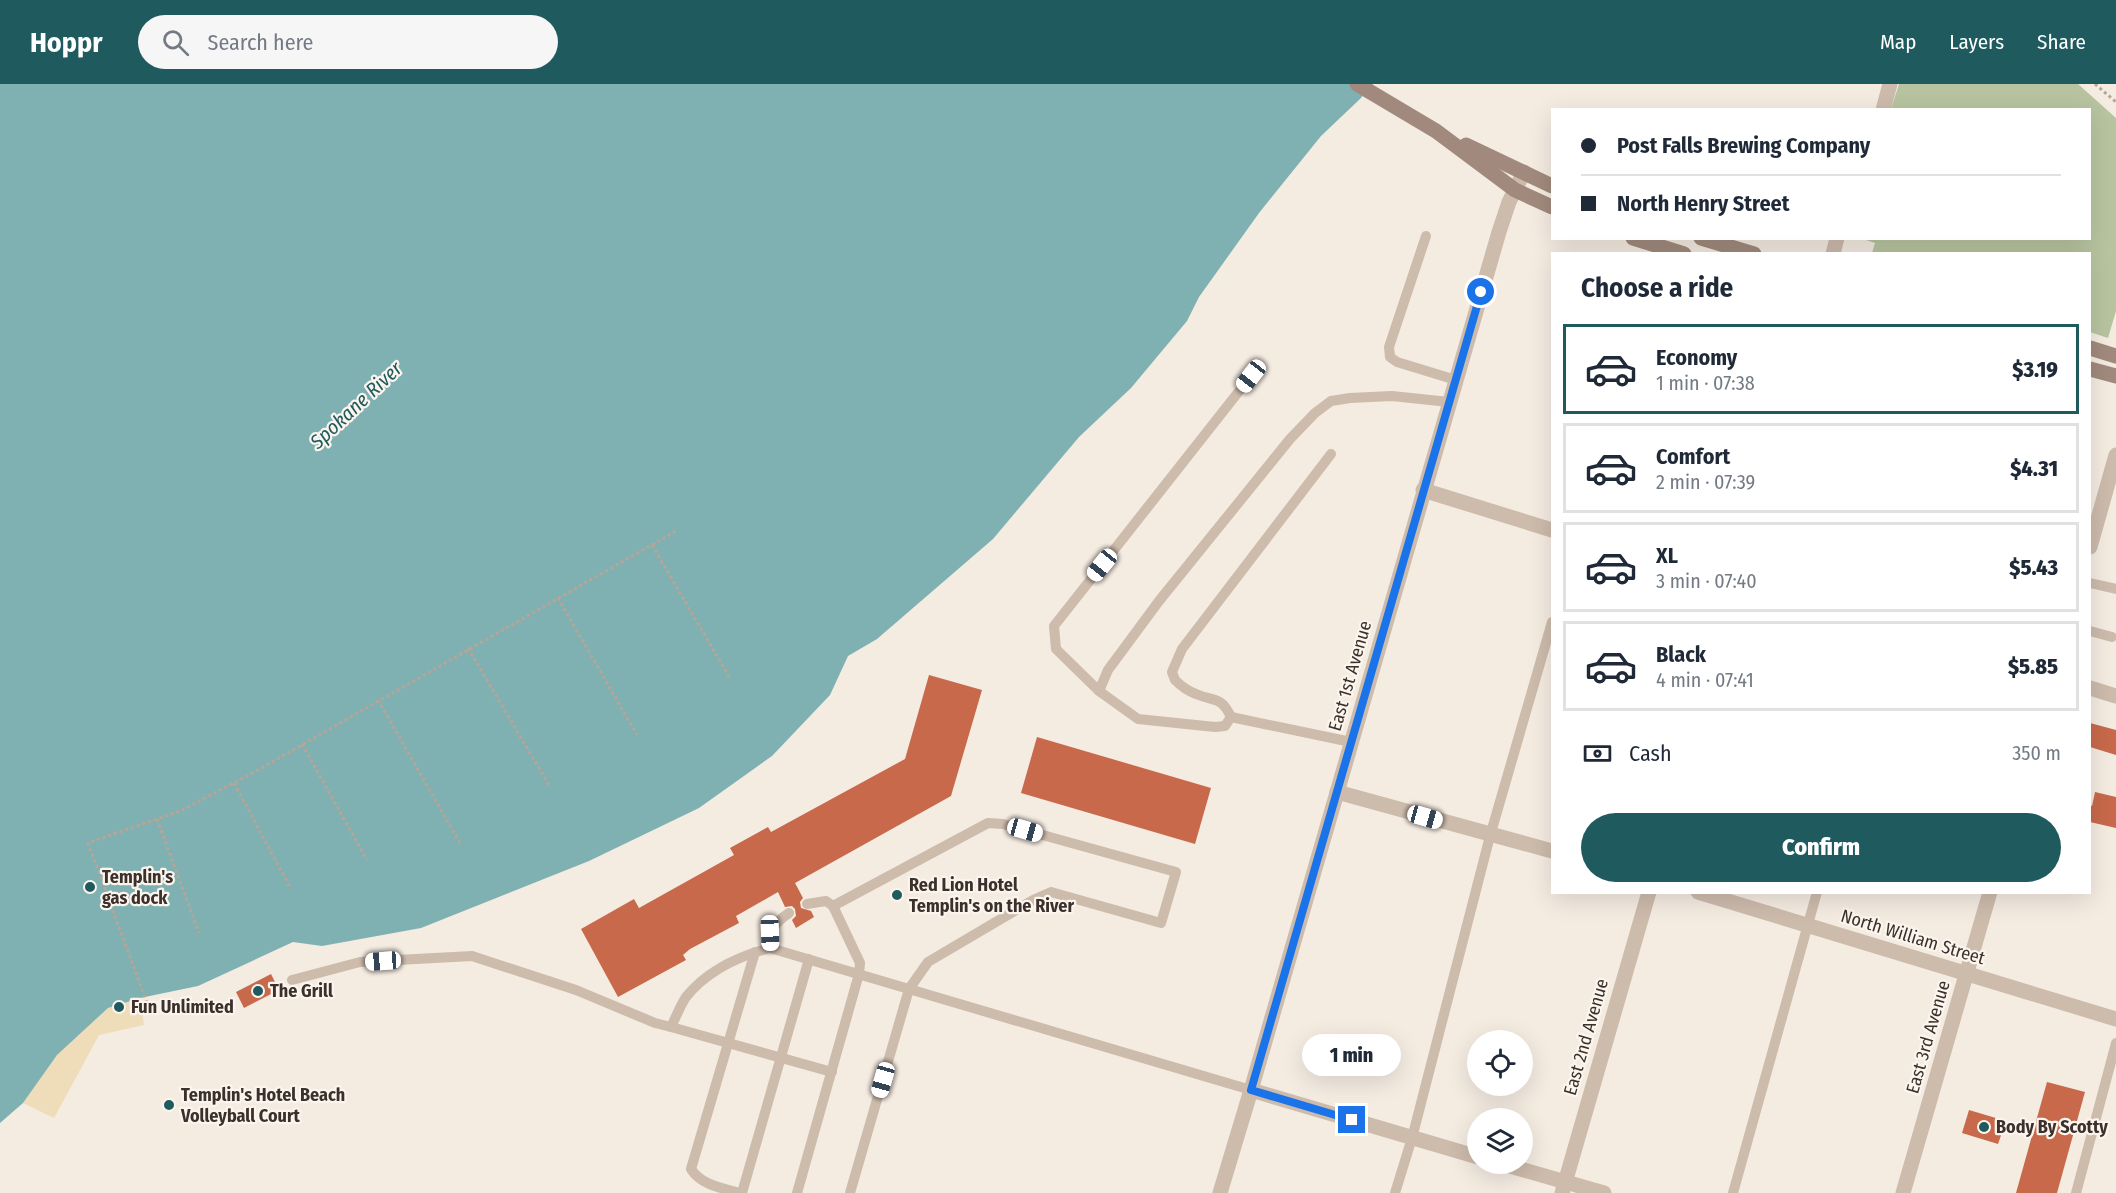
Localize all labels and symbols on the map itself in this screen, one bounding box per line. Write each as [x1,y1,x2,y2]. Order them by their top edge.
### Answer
route start [1467,278,1494,305]
water label: Spokane River [304,356,408,454]
car [1233,356,1269,396]
car [1084,545,1120,585]
street label: East 1st Avenue [1324,618,1376,734]
car [1405,803,1445,831]
car [1005,816,1045,844]
place label: Templin's gas dock [102,866,173,909]
place label: Red Lion Hotel Templin's on the River [909,874,1074,917]
marker: Templin's gas dock [83,880,97,894]
marker: Red Lion Hotel Templin's on the River [890,888,904,902]
street label: North William Street [1838,905,1988,969]
car [760,915,780,951]
car [364,951,402,971]
street label: East 2nd Avenue [1559,976,1613,1098]
street label: East 3rd Avenue [1901,978,1955,1096]
place label: The Grill [270,980,333,1002]
marker: The Grill [251,984,265,998]
place label: Fun Unlimited [131,996,234,1018]
marker: Fun Unlimited [112,1000,126,1014]
callout: 1 min [1302,1033,1402,1075]
car [869,1060,897,1100]
place label: Templin's Hotel Beach Volleyball Court [180,1084,345,1127]
marker: Templin's Hotel Beach Volleyball Court [162,1098,176,1112]
route end [1338,1106,1365,1133]
place label: Body By Scotty [1996,1116,2108,1138]
marker: Body By Scotty [1977,1120,1991,1134]

